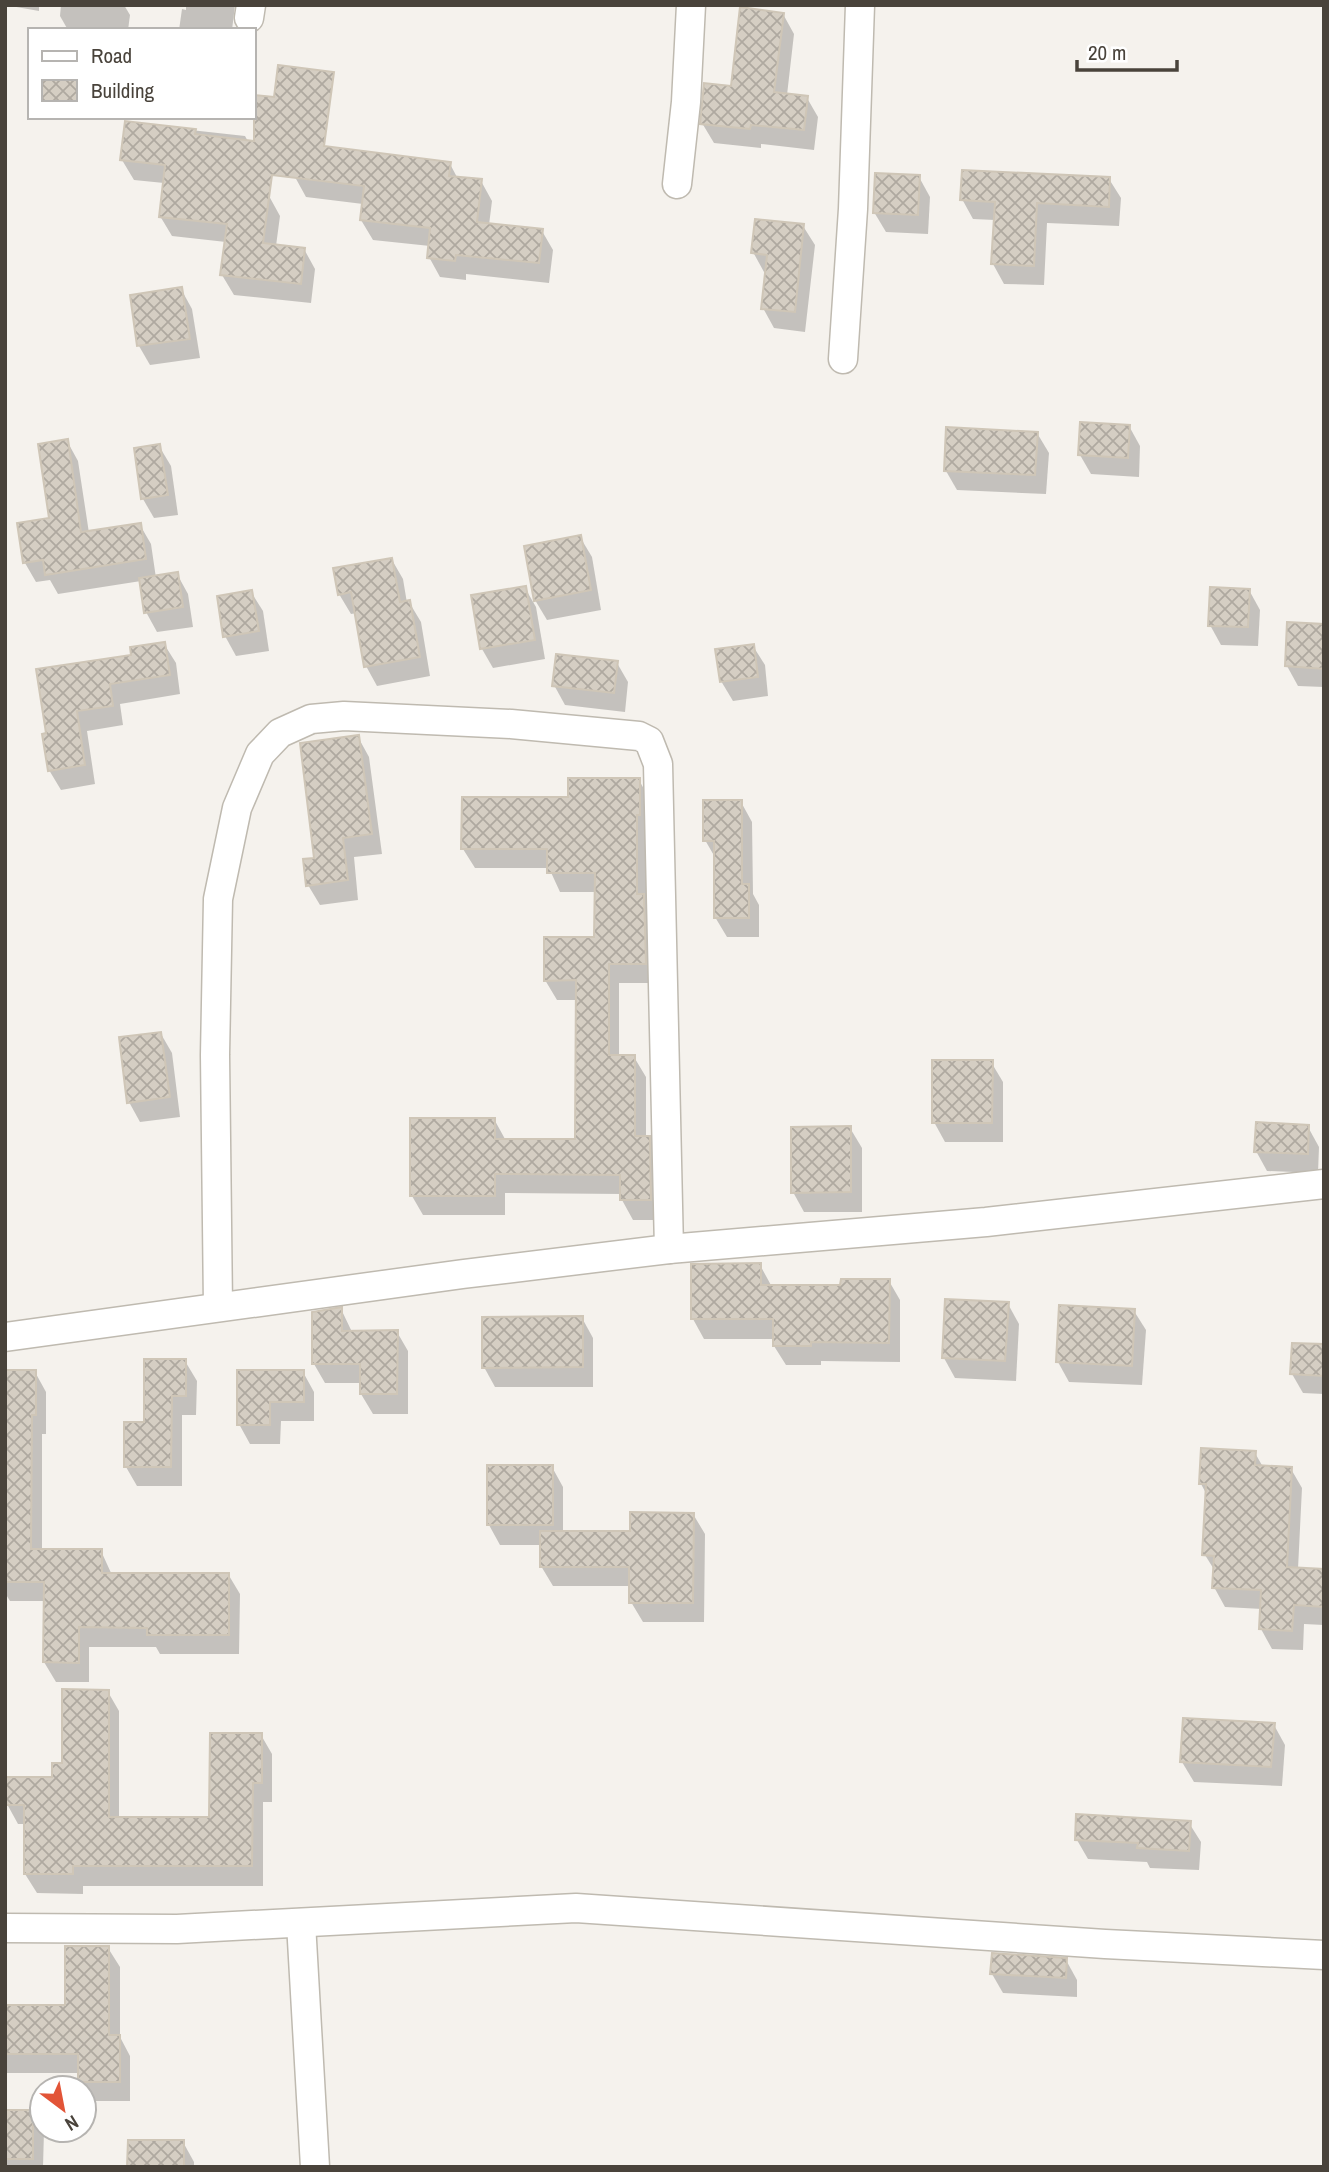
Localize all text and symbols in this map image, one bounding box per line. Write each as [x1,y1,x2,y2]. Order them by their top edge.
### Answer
legend [28,28,256,119]
scale bar [1077,28,1177,72]
text: 20 m [1088,38,1126,67]
text: Road [91,41,132,70]
text: Building [91,76,155,105]
north arrow [28,2074,98,2144]
text: N [60,2109,84,2137]

